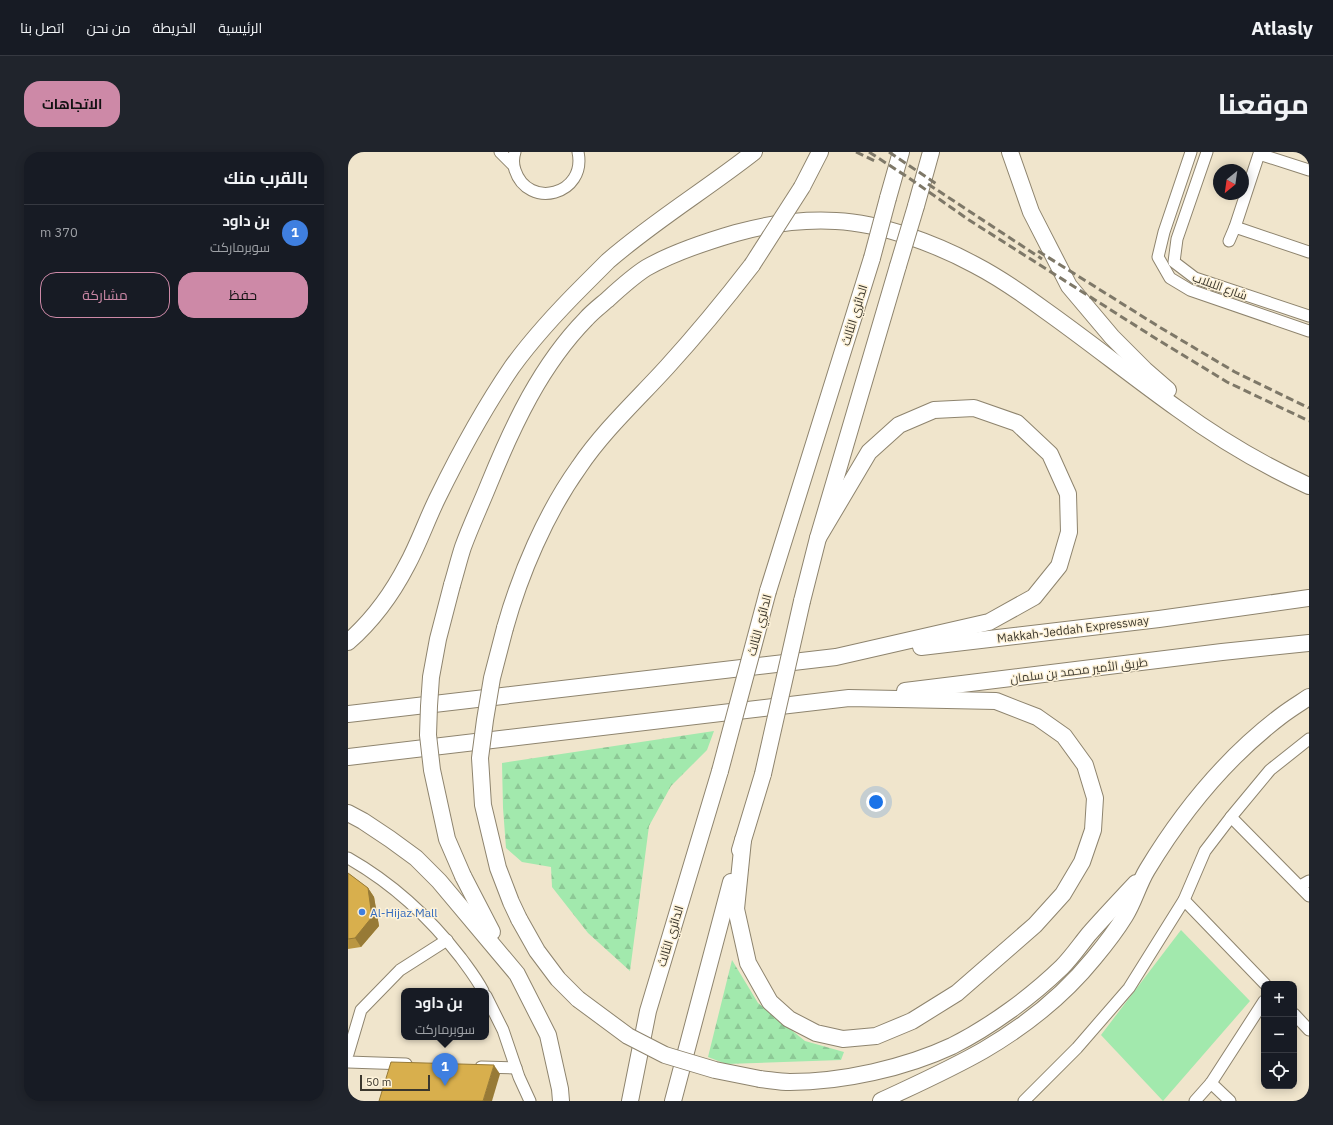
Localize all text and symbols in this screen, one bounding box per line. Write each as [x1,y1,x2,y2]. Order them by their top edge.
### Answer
text: Atlasly [1251,16,1313,40]
text: اتصل بنا [20,19,65,37]
text: من نحن [87,19,131,37]
text: الخريطة [153,19,196,37]
text: الرئيسية [218,19,262,37]
button: الاتجاهات [24,81,120,127]
text: موقعنا [1218,85,1309,122]
north arrow [1213,164,1249,200]
text: بالقرب منك [224,167,308,189]
text: بن داود [222,211,270,230]
text: 370 m [40,224,78,241]
text: 1 [291,224,299,241]
text: سوبرماركت [210,239,270,256]
street label: شارع اللبلاب [1190,269,1250,304]
button: مشاركة [40,272,170,318]
button: حفظ [178,272,308,318]
street label: الدائري الثالث [838,283,873,348]
street label: الدائري الثالث [744,593,777,658]
street label: Makkah-Jeddah Expressway [996,612,1150,646]
street label: طريق الأمير محمد بن سلمان [1009,654,1149,686]
your location [866,792,886,812]
street label: الدائري الثالث [654,904,689,969]
place label: Al-Hijaz Mall [370,905,438,920]
marker: Al-Hijaz Mall [357,907,367,917]
map controls [1261,981,1297,1089]
button: + [1261,981,1297,1017]
popup [401,988,489,1040]
text: بن داود [415,993,463,1012]
button: − [1261,1017,1297,1053]
text: سوبرماركت [415,1021,475,1038]
pin: 1 [432,1053,458,1086]
button: locate [1261,1053,1297,1089]
scale bar [360,1073,430,1092]
text: 50 m [366,1075,391,1089]

